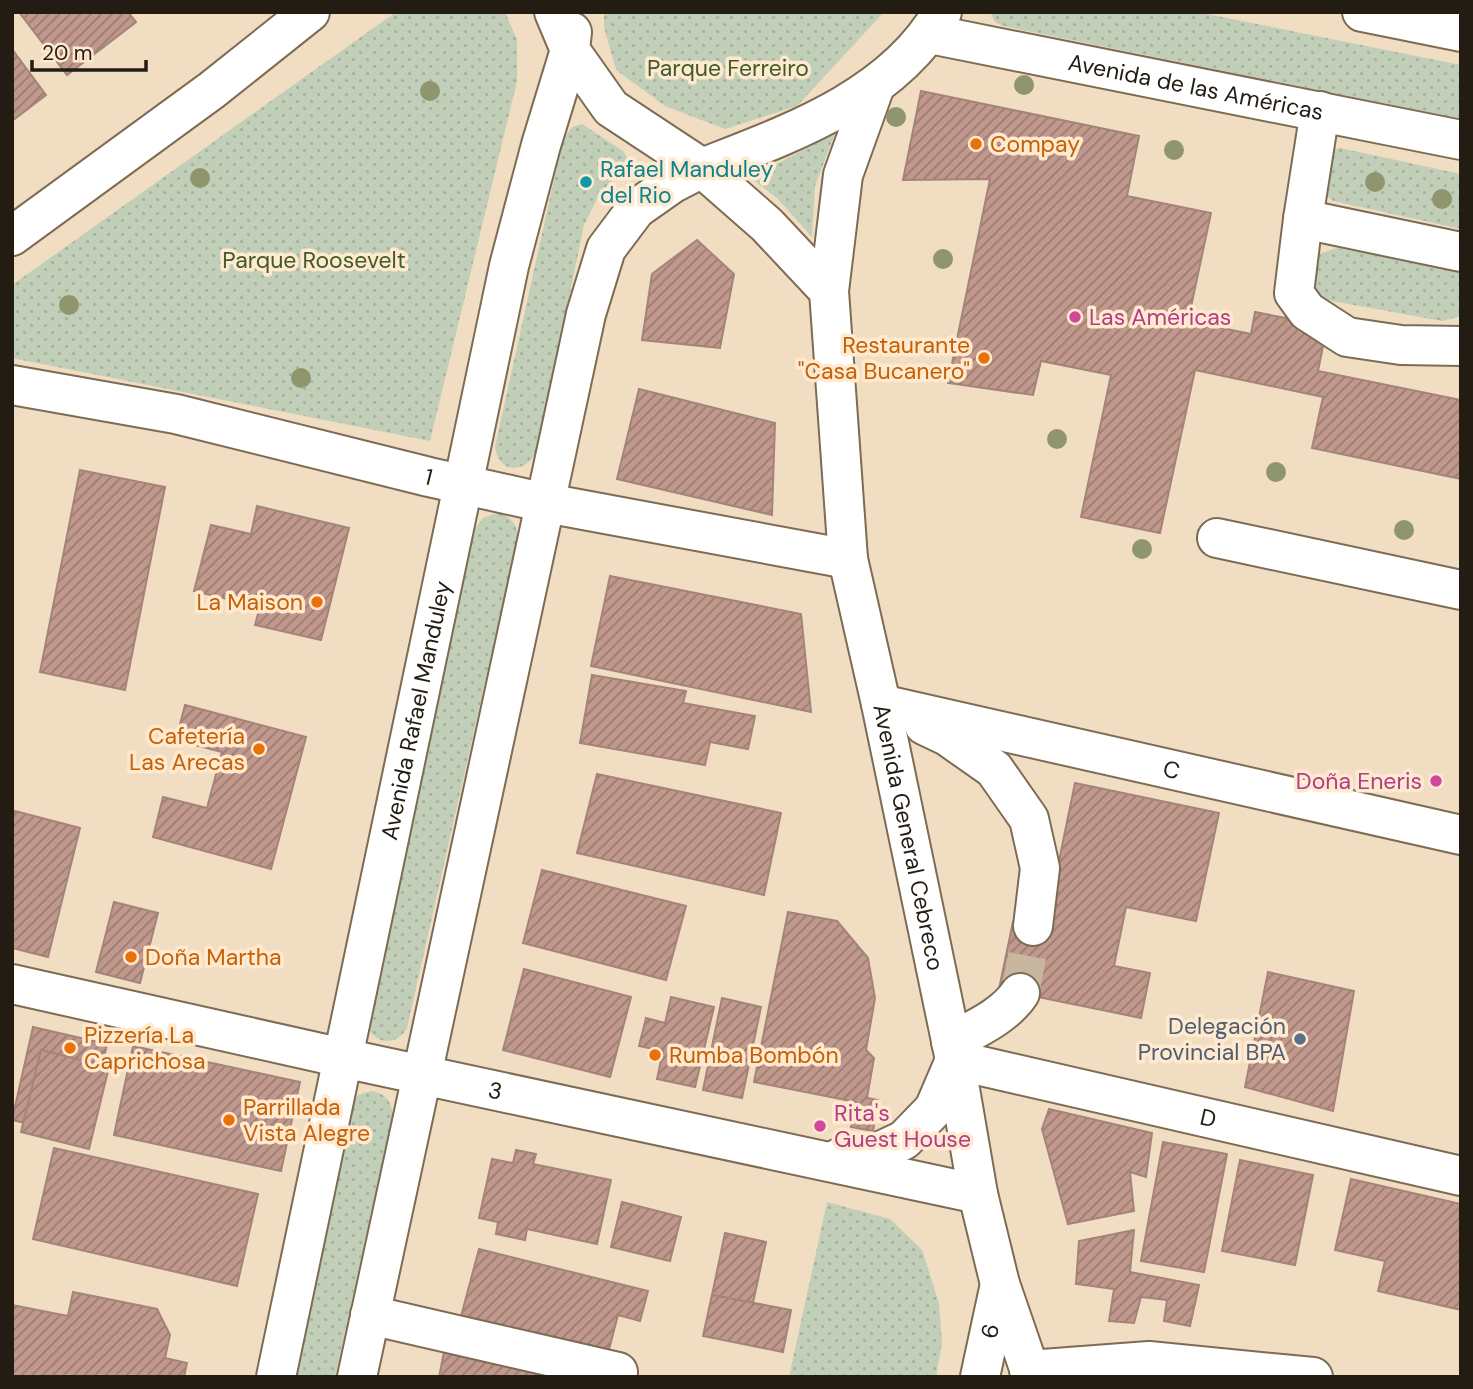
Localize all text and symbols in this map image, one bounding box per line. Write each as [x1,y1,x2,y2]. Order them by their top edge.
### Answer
scale bar [32,28,145,72]
text: 20 m [42,39,93,67]
street label: Avenida de las Américas [1066,47,1326,127]
park label: Parque Ferreiro [647,53,809,83]
place label: Compay [990,129,1080,159]
marker: Compay [968,136,984,152]
place label: Rafael Manduley del Rio [600,154,773,210]
marker: Rafael Manduley del Rio [578,174,594,190]
park label: Parque Roosevelt [222,245,406,275]
place label: Las Américas [1089,302,1231,332]
marker: Las Américas [1067,309,1083,325]
place label: Restaurante "Casa Bucanero" [798,330,970,386]
marker: Restaurante "Casa Bucanero" [976,350,992,366]
street label: 1 [422,462,436,492]
street label: Avenida Rafael Manduley [374,578,458,843]
place label: La Maison [196,587,303,617]
marker: La Maison [309,594,325,610]
street label: Avenida General Cebreco [866,701,951,973]
place label: Cafetería Las Arecas [129,721,245,777]
marker: Cafetería Las Arecas [251,741,267,757]
street label: C [1160,753,1183,786]
place label: Doña Eneris [1296,766,1422,796]
marker: Doña Eneris [1428,773,1444,789]
place label: Doña Martha [145,942,281,972]
marker: Doña Martha [123,949,139,965]
place label: Delegación Provincial BPA [1138,1011,1286,1067]
place label: Pizzería La Caprichosa [84,1020,206,1076]
marker: Delegación Provincial BPA [1292,1031,1308,1047]
marker: Pizzería La Caprichosa [62,1040,78,1056]
place label: Rumba Bombón [669,1040,839,1070]
marker: Rumba Bombón [647,1047,663,1063]
street label: 3 [486,1075,505,1107]
place label: Parrillada Vista Alegre [243,1092,370,1148]
place label: Rita's Guest House [834,1098,971,1154]
street label: D [1197,1102,1219,1134]
marker: Parrillada Vista Alegre [221,1112,237,1128]
marker: Rita's Guest House [812,1118,828,1134]
street label: 6 [974,1321,1006,1341]

